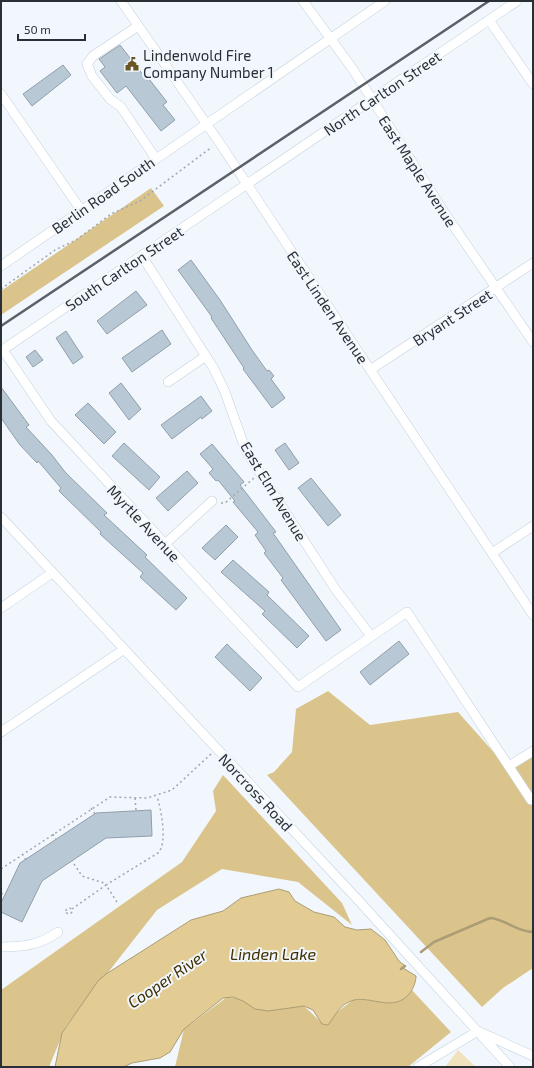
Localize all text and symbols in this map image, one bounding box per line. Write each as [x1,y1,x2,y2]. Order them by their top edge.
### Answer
scale bar [18,16,85,42]
text: 50 m [24,22,51,36]
place label: Lindenwold Fire Company Number 1 [143,46,274,81]
street label: North Carlton Street [320,47,444,139]
public building icon: Lindenwold Fire Company Number 1 [124,56,140,72]
street label: East Maple Avenue [375,112,461,230]
street label: Berlin Road South [48,153,158,237]
street label: South Carlton Street [62,222,187,314]
street label: East Linden Avenue [284,247,372,367]
street label: Bryant Street [409,285,495,349]
street label: East Elm Avenue [237,438,311,544]
street label: Myrtle Avenue [104,481,184,565]
street label: Norcross Road [215,749,297,835]
water label: Cooper River [124,944,211,1012]
water label: Linden Lake [230,944,316,963]

